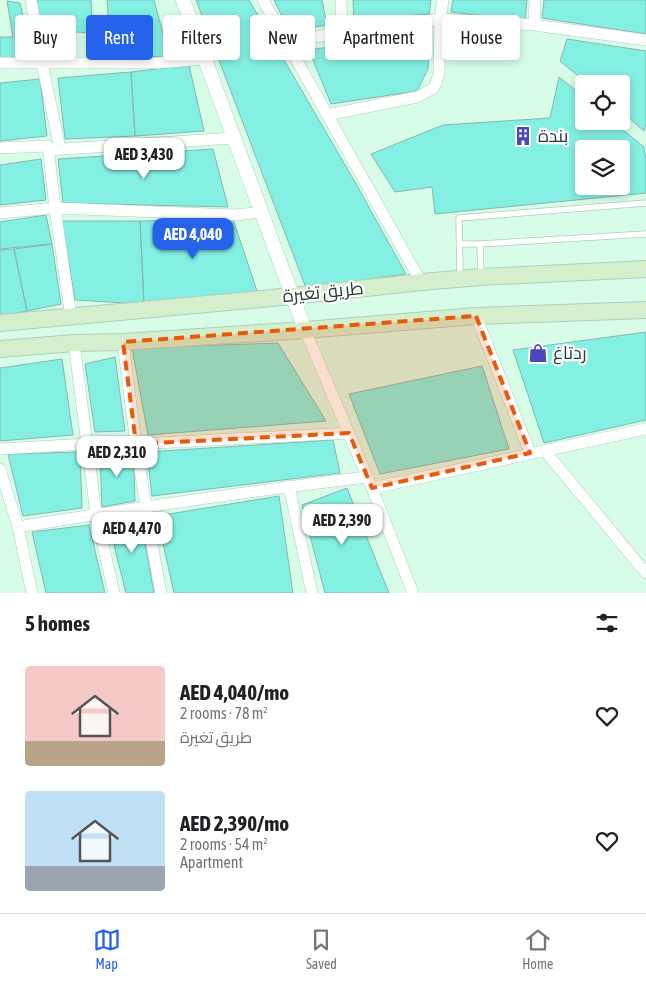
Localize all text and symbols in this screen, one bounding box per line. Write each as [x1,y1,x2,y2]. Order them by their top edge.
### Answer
chip: Buy [15,15,76,60]
chip: Rent [86,15,153,60]
chip: Filters [163,15,240,60]
chip: New [250,15,315,60]
chip: Apartment [325,15,432,60]
chip: House [442,15,520,60]
map controls [575,75,630,195]
button: locate [575,75,630,130]
building icon: بندة [512,125,534,147]
place label: بندة [538,125,568,146]
pin: AED 3,430 [87,138,201,180]
button: layers [575,140,630,195]
text: AED 3,430 [115,145,173,163]
pin: AED 4,040 [136,218,250,260]
text: AED 4,040 [164,225,222,243]
street label: طريق تغيرة [282,277,365,308]
shop icon: ردتاغ [527,342,549,364]
place label: ردتاغ [553,342,586,365]
pin: AED 2,310 [60,436,174,478]
text: AED 2,310 [88,443,146,461]
pin: AED 2,390 [285,504,399,546]
text: AED 2,390 [313,511,371,529]
pin: AED 4,470 [75,512,189,554]
text: AED 4,470 [103,519,161,537]
icon: filters [593,609,621,637]
text: 5 homes [25,611,90,635]
text: AED 4,040/mo [180,680,289,704]
icon: home [65,686,125,746]
icon: heart [593,702,621,730]
text: 2 rooms · 78 m² [180,704,268,722]
text: طريق تغيرة [180,728,252,746]
icon: home [65,811,125,871]
text: AED 2,390/mo [180,811,289,835]
icon: heart [593,827,621,855]
text: 2 rooms · 54 m² [180,835,268,853]
text: Apartment [180,853,243,871]
tab: Map [93,926,121,972]
tab: Saved [306,926,337,972]
tab: Home [522,926,553,972]

